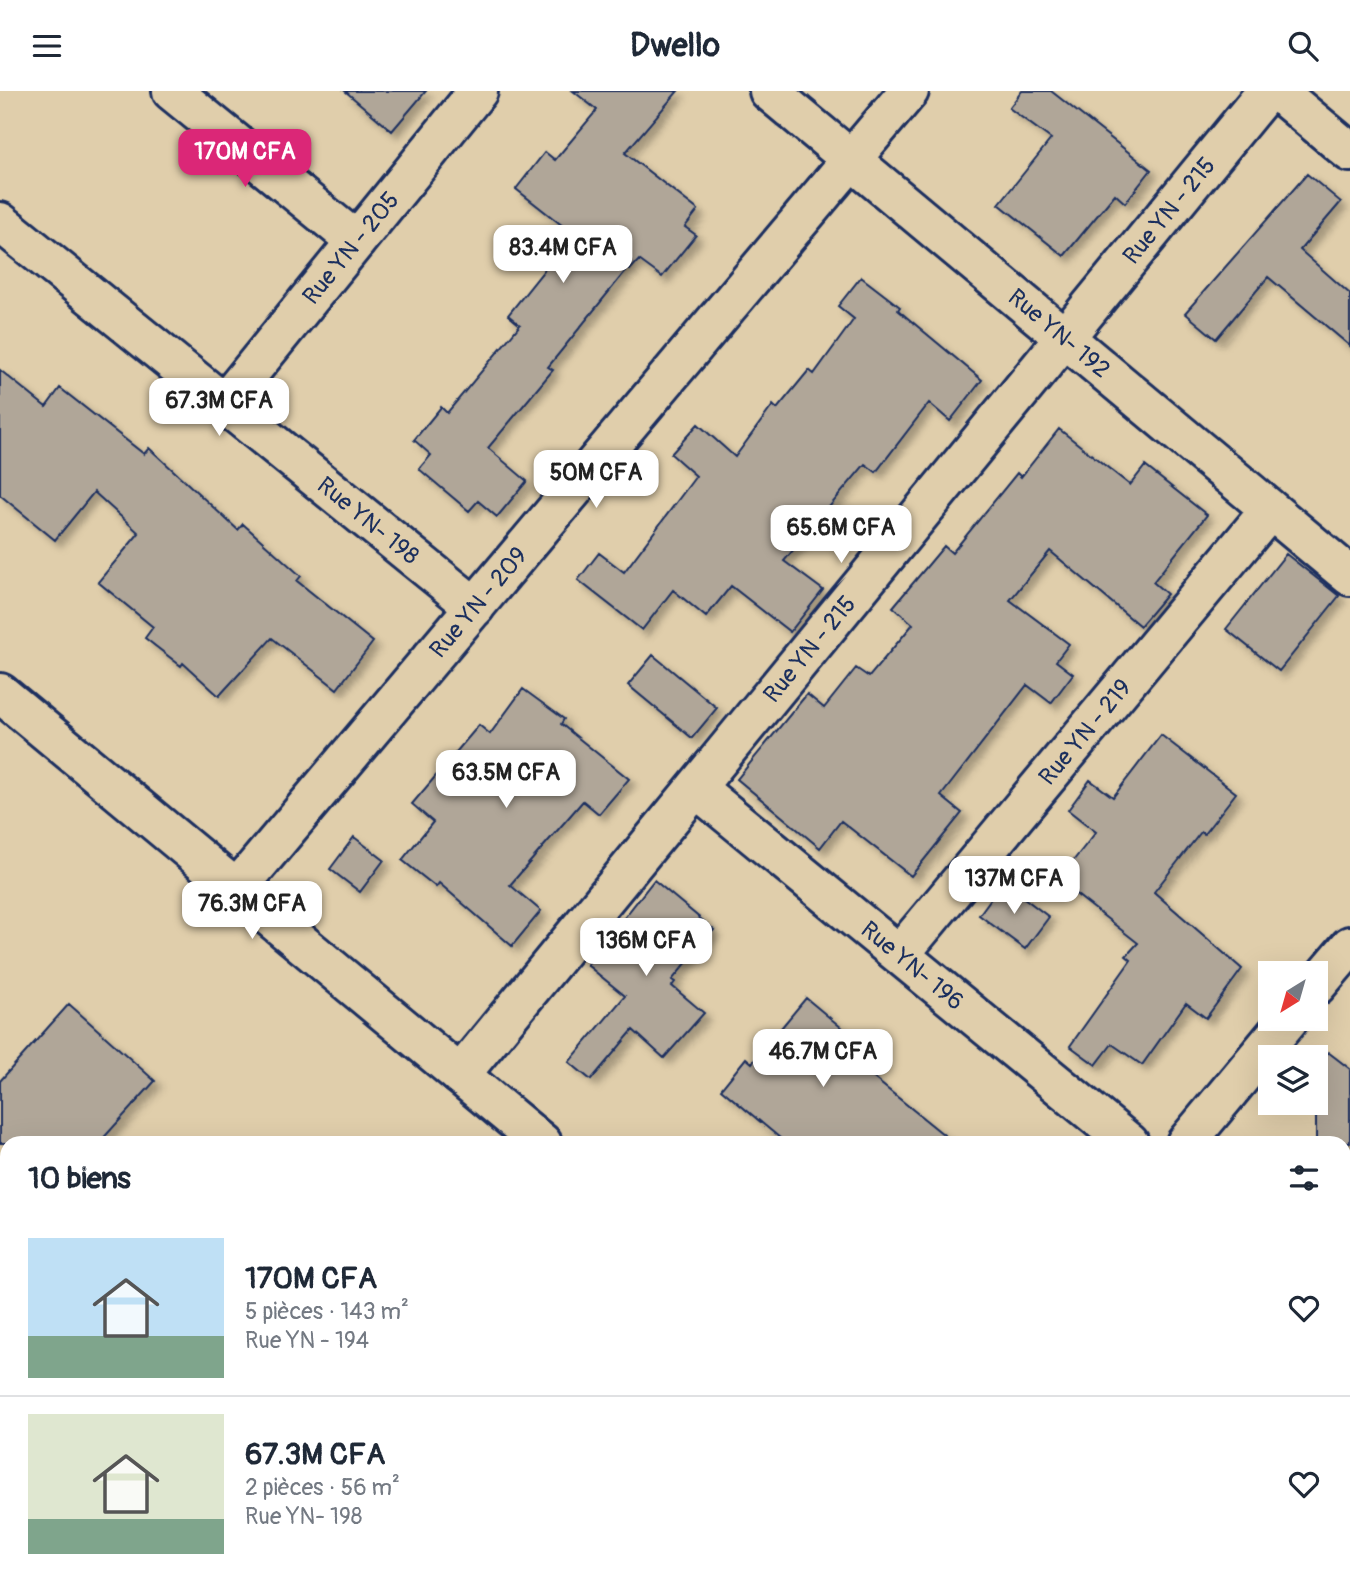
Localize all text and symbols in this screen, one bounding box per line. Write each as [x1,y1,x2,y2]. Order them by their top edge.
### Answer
text: Dwello [630,26,720,66]
icon: menu [28,27,66,65]
icon: search [1284,27,1322,65]
pin: 170M CFA [173,129,317,189]
text: 170M CFA [194,137,296,166]
street label: Rue YN - 215 [1117,151,1221,270]
street label: Rue YN - 205 [296,186,405,310]
pin: 83.4M CFA [483,225,643,285]
text: 83.4M CFA [509,233,617,262]
street label: Rue YN- 192 [1002,282,1116,384]
pin: 67.3M CFA [139,379,299,438]
text: 67.3M CFA [165,386,273,415]
pin: 50M CFA [531,451,661,510]
text: 50M CFA [550,458,642,487]
street label: Rue YN- 198 [311,471,425,570]
pin: 65.6M CFA [761,505,921,565]
text: 65.6M CFA [787,513,895,542]
street label: Rue YN - 209 [423,541,533,664]
street label: Rue YN - 215 [757,590,862,708]
street label: Rue YN - 219 [1033,673,1137,791]
pin: 63.5M CFA [426,751,586,810]
text: 63.5M CFA [452,758,560,787]
pin: 137M CFA [942,857,1086,916]
text: 137M CFA [965,864,1063,893]
pin: 76.3M CFA [172,881,332,941]
text: 76.3M CFA [198,889,306,918]
street label: Rue YN- 196 [855,915,970,1016]
pin: 136M CFA [574,919,718,978]
text: 136M CFA [596,926,696,955]
north arrow [1258,961,1328,1031]
map controls [1258,961,1328,1115]
pin: 46.7M CFA [743,1030,903,1089]
text: 46.7M CFA [769,1037,877,1066]
button: layers [1258,1045,1328,1115]
icon: filters [1285,1159,1323,1197]
text: 10 biens [28,1160,131,1197]
text: 170M CFA [245,1260,377,1297]
icon: home [84,1266,168,1350]
icon: heart [1285,1289,1323,1327]
text: 5 pièces · 143 m² [245,1297,409,1326]
text: Rue YN - 194 [245,1326,369,1355]
text: 67.3M CFA [245,1436,386,1473]
icon: home [84,1442,168,1526]
icon: heart [1285,1465,1323,1503]
text: 2 pièces · 56 m² [245,1473,400,1502]
text: Rue YN- 198 [245,1502,362,1531]

